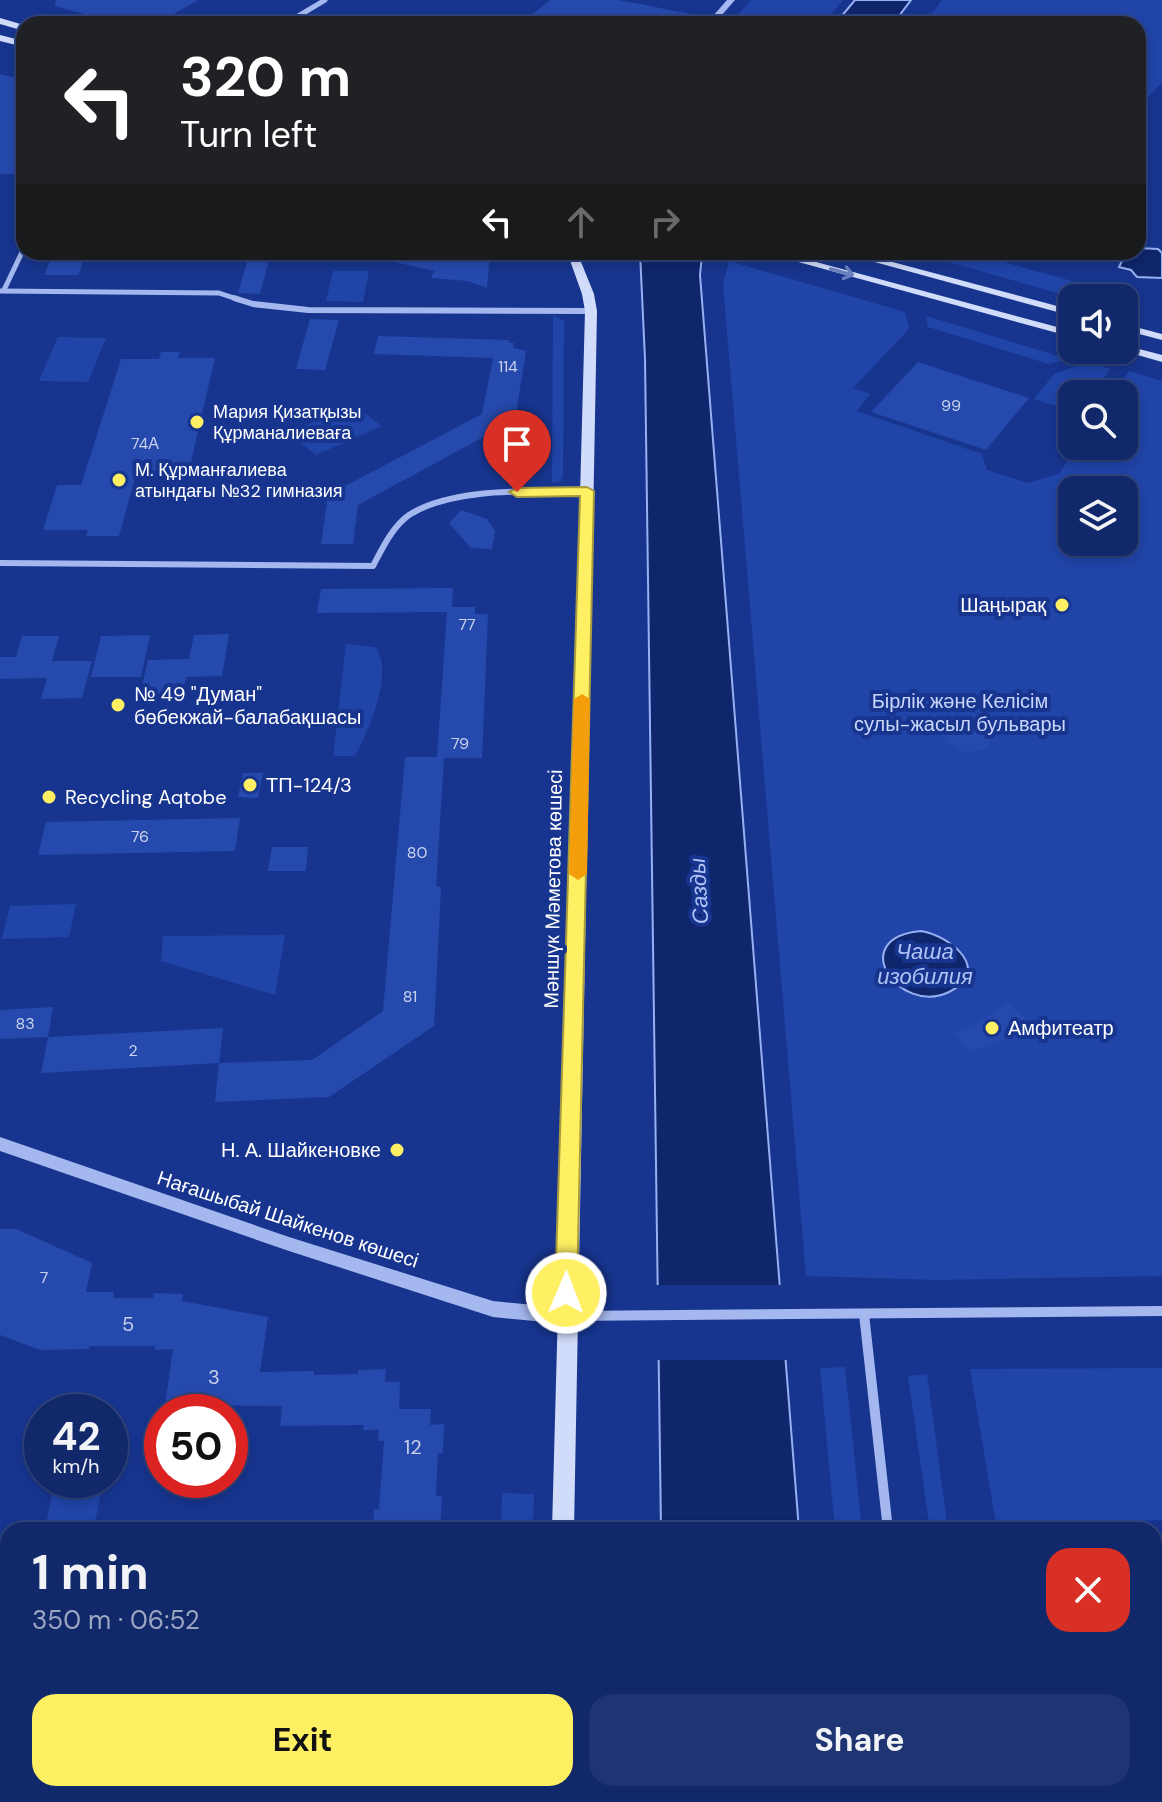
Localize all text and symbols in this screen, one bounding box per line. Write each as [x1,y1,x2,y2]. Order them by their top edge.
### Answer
text: 320 m [180,40,351,113]
icon: left [48,48,152,152]
text: Turn left [180,111,317,158]
icon: left [475,200,519,244]
icon: ahead [559,200,603,244]
icon: right [643,200,687,244]
one-way arrow [829,265,855,280]
map controls [1058,284,1138,556]
button: sound [1058,284,1138,364]
house number: 114 [498,356,518,377]
button: search [1058,380,1138,460]
house number: 99 [941,395,961,416]
place label: Мария Қизатқызы Құрманалиеваға [213,400,361,445]
pin [483,410,551,492]
marker: Мария Қизатқызы Құрманалиеваға [188,413,206,431]
icon: arrive [495,422,539,466]
house number: 74А [131,433,159,454]
place label: М. Құрманғалиева атындағы №32 гимназия [135,458,342,503]
marker: М. Құрманғалиева атындағы №32 гимназия [110,471,128,489]
button: layers [1058,476,1138,556]
place label: Шаңырақ [960,592,1046,618]
marker: Шаңырақ [1053,596,1071,614]
house number: 77 [458,614,476,635]
place label: № 49 "Думан" бөбекжай-балабақшасы [134,681,362,730]
park label: Бірлік және Келісім сулы-жасыл бульвары [854,688,1066,737]
marker: № 49 "Думан" бөбекжай-балабақшасы [109,696,127,714]
house number: 79 [451,733,469,754]
street label: Мәншүк Мәметова көшесі [538,769,568,1009]
place label: ТП-124/3 [266,772,352,798]
marker: ТП-124/3 [241,776,259,794]
place label: Recycling Aqtobe [65,784,227,810]
marker: Recycling Aqtobe [40,788,58,806]
house number: 76 [131,826,149,847]
house number: 80 [407,842,427,863]
water label: Сазды [683,857,715,925]
water label: Чаша изобилия [877,937,973,991]
house number: 81 [403,986,417,1007]
house number: 83 [15,1013,35,1034]
place label: Амфитеатр [1008,1015,1114,1041]
marker: Амфитеатр [983,1019,1001,1037]
house number: 2 [128,1040,138,1061]
place label: Н. А. Шайкеновке [221,1137,381,1163]
marker: Н. А. Шайкеновке [388,1141,406,1159]
street label: Нағашыбай Шайкенов көшесі [154,1164,422,1274]
position arrow [524,1251,608,1335]
house number: 7 [40,1267,48,1288]
house number: 5 [122,1311,134,1337]
house number: 3 [208,1364,220,1390]
speed limit sign: 50 [144,1394,248,1498]
text: 42 [51,1410,101,1462]
house number: 12 [404,1434,422,1460]
text: km/h [52,1453,100,1479]
text: 1 min [32,1541,149,1604]
button: close [1046,1548,1130,1632]
text: 350 m · 06:52 [32,1603,200,1637]
button: Exit [32,1694,573,1786]
button: Share [589,1694,1130,1786]

